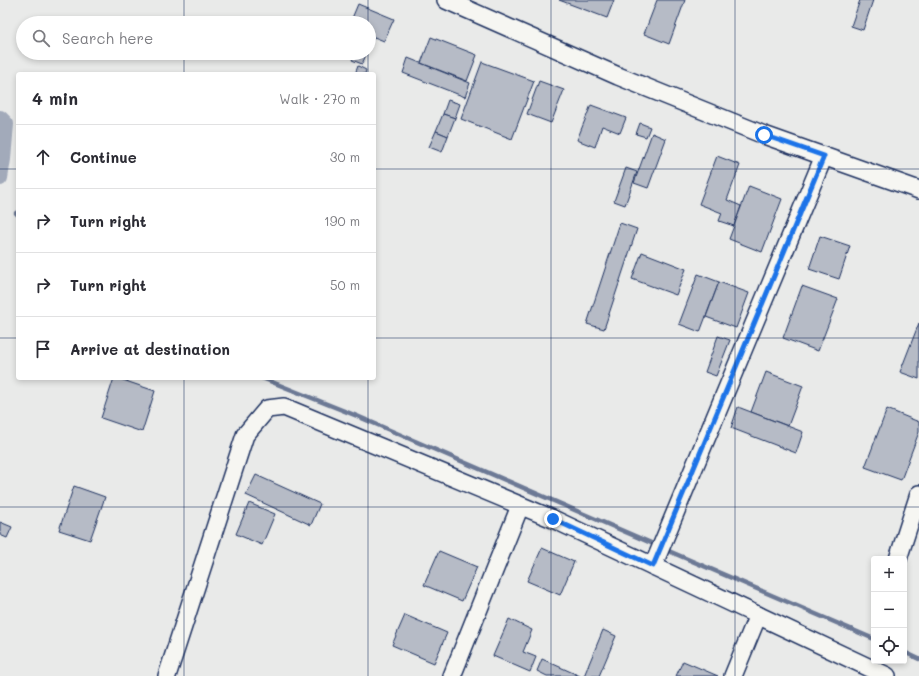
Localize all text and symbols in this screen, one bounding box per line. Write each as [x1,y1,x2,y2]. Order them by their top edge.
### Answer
search box [16,16,376,60]
icon: search [30,27,52,49]
text: Search here [62,28,153,48]
text: 4 min [32,87,78,109]
text: Walk · 270 m [279,90,360,107]
route start [755,126,773,144]
icon: ahead [32,146,54,168]
text: Continue [70,147,137,167]
text: 30 m [330,148,360,165]
icon: right [32,210,54,232]
text: Turn right [70,211,147,231]
text: 190 m [324,212,360,229]
icon: right [32,274,54,296]
text: Turn right [70,275,147,295]
text: 50 m [330,276,360,293]
icon: arrive [32,338,54,360]
text: Arrive at destination [70,339,230,359]
route end [544,510,562,528]
map controls [871,556,907,664]
button: + [871,556,907,592]
button: − [871,592,907,628]
button: locate [871,628,907,664]

